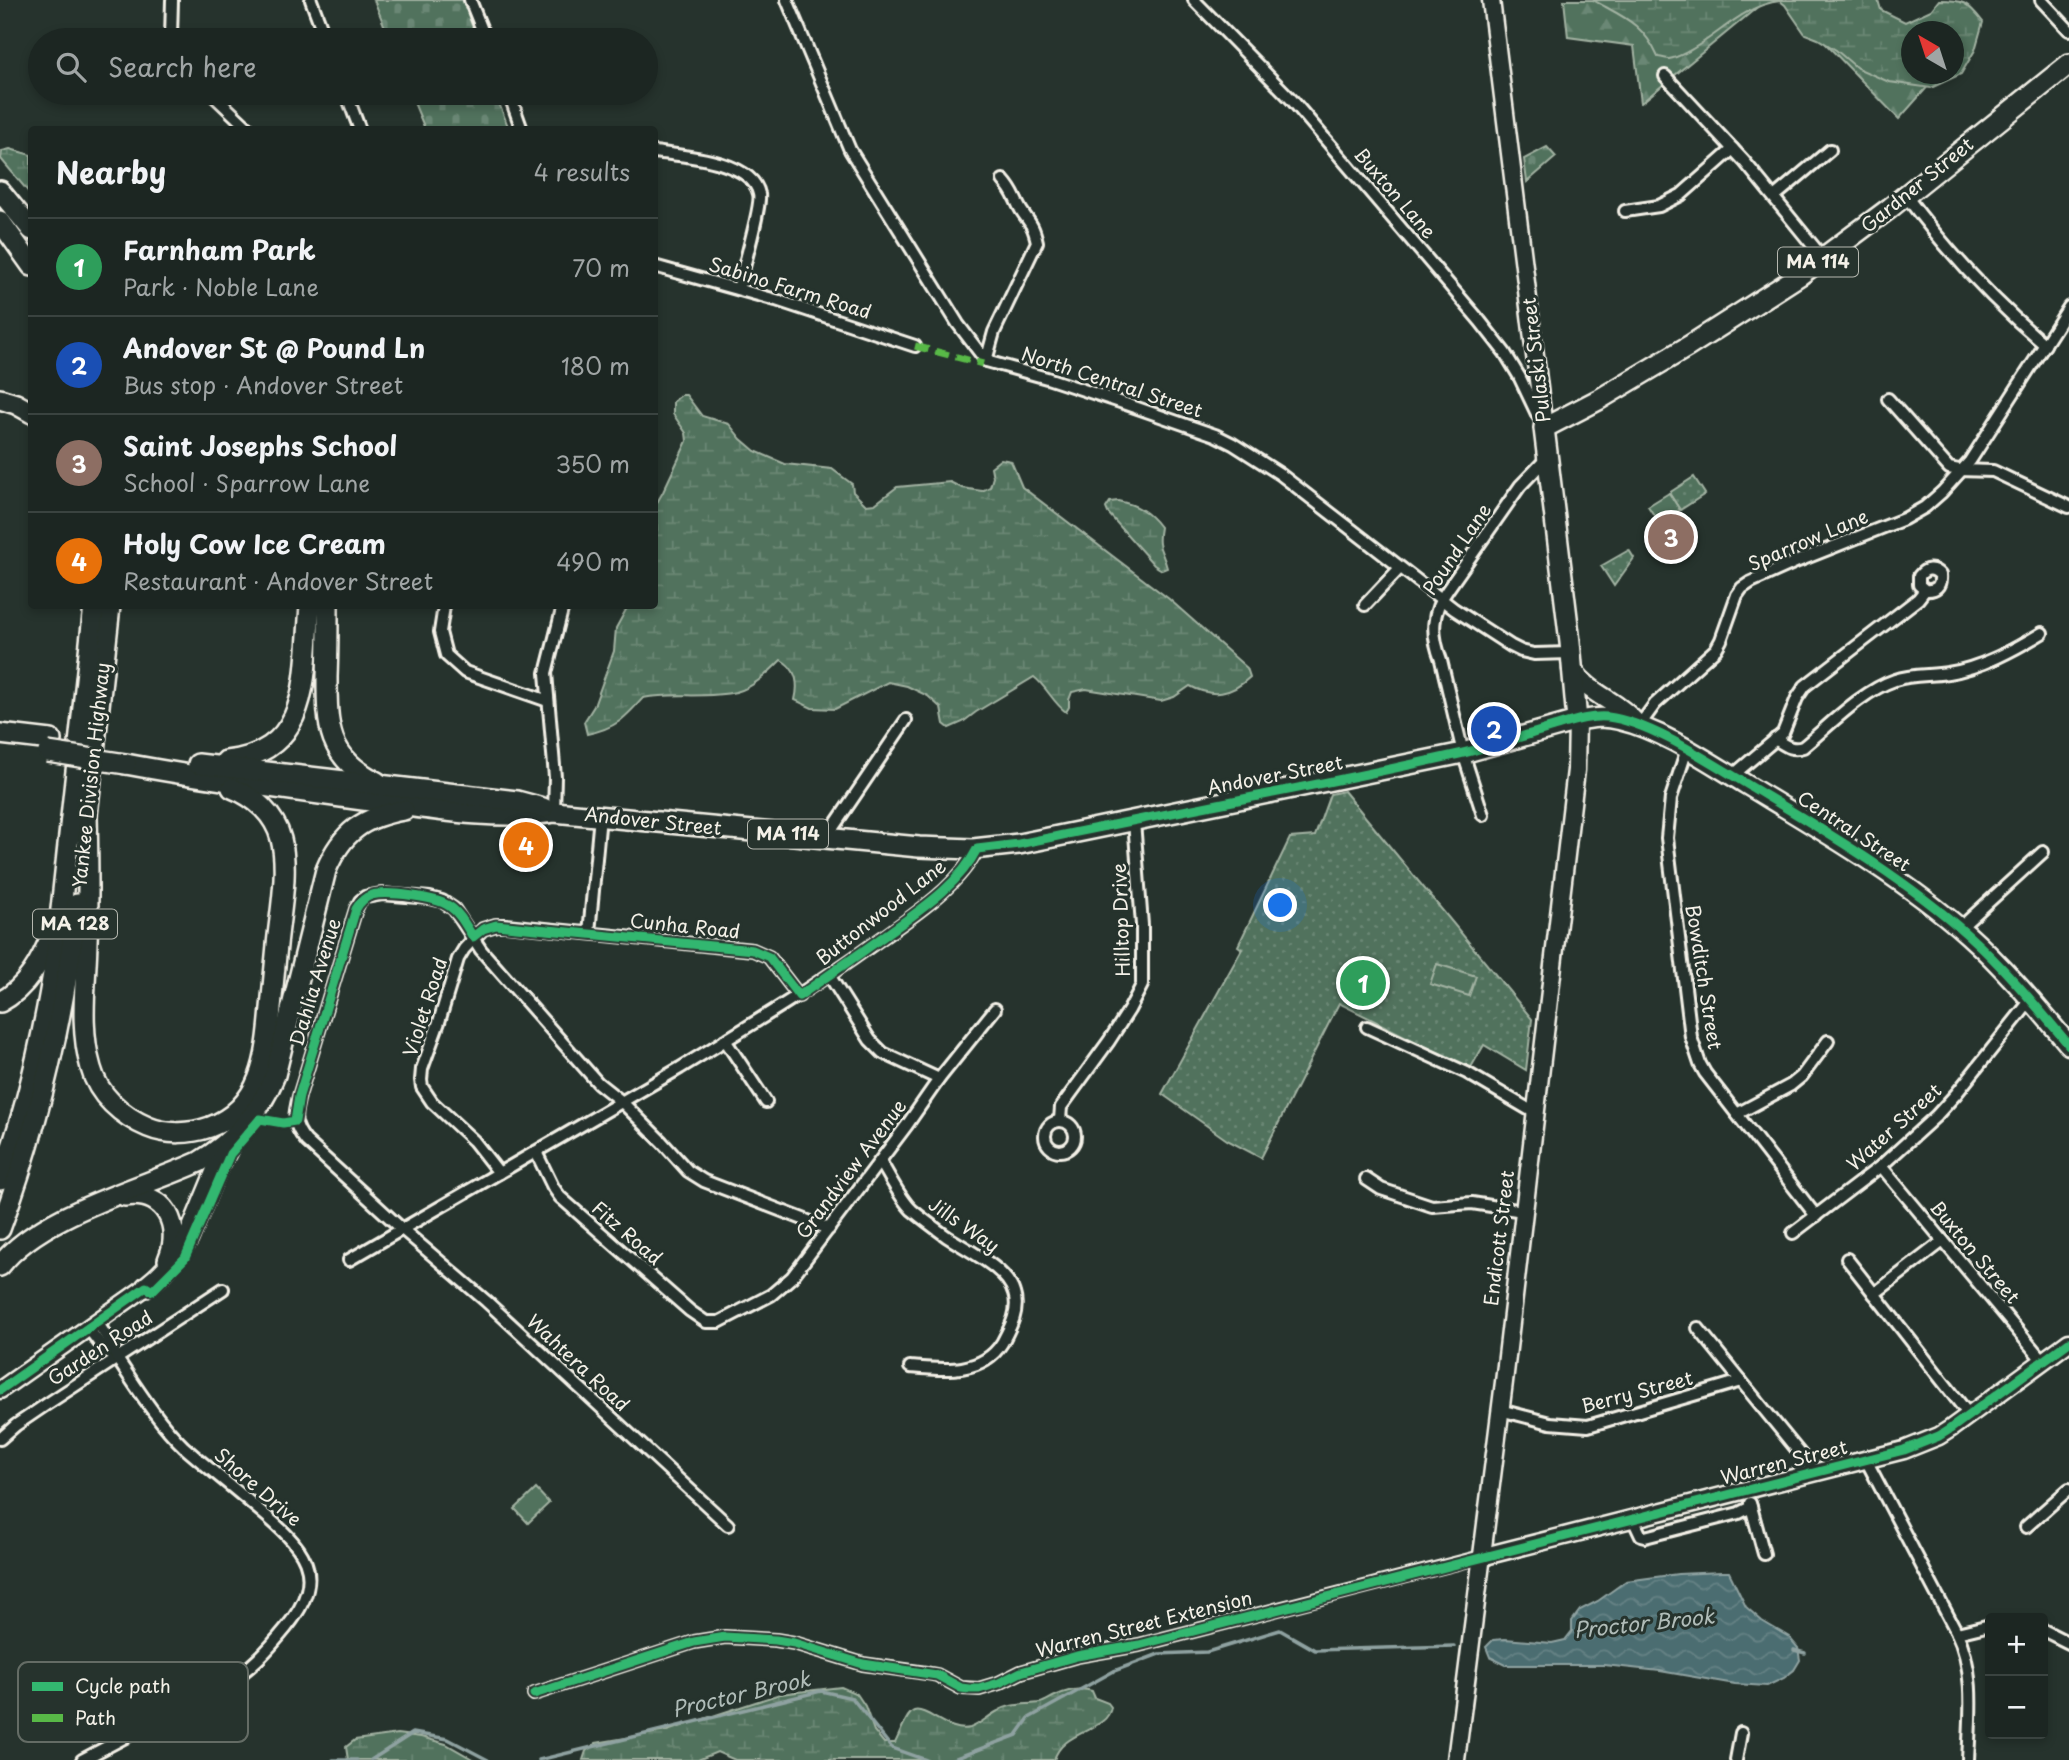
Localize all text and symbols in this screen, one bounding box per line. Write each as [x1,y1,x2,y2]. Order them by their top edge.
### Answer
north arrow [1901,21,1964,84]
search box [28,28,658,105]
text: Search here [108,47,257,86]
icon: search [52,48,90,86]
street label: Gardner Street [1854,130,1979,239]
street label: Buxton Lane [1348,141,1443,244]
text: Nearby [56,149,166,194]
text: 4 results [534,154,630,189]
text: Farnham Park [123,230,316,269]
road number: MA 114 [1778,248,1858,276]
street label: Sabino Farm Road [706,249,875,325]
text: 1 [74,250,85,285]
text: 70 m [572,250,630,285]
text: Park · Noble Lane [123,269,319,304]
street label: Pulaski Street [1513,296,1557,424]
text: Andover St @ Pound Ln [123,328,425,367]
street label: North Central Street [1018,339,1207,424]
text: 2 [71,348,87,383]
text: 180 m [561,348,630,383]
text: Bus stop · Andover Street [123,367,403,402]
text: Saint Josephs School [123,426,397,465]
text: 3 [71,446,87,481]
text: 350 m [555,446,630,481]
text: School · Sparrow Lane [123,465,370,500]
street label: Pound Lane [1415,497,1497,600]
street label: Sparrow Lane [1743,501,1872,577]
pin: 3 [1648,511,1694,563]
text: Holy Cow Ice Cream [123,524,386,563]
text: 4 [71,544,87,579]
text: 490 m [556,544,630,579]
text: Restaurant · Andover Street [123,563,433,598]
street label: Yankee Division Highway [64,661,116,889]
pin: 2 [1471,703,1517,755]
street label: Andover Street [1205,747,1345,801]
street label: Central Street [1792,783,1917,878]
street label: Andover Street [583,799,723,841]
pin: 4 [503,819,549,871]
road number: MA 114 [748,820,828,848]
street label: Buttonwood Lane [809,851,951,971]
street label: Hilltop Drive [1104,863,1136,977]
your location [1263,888,1297,922]
street label: Bowditch Street [1680,902,1730,1052]
street label: Cunha Road [629,905,742,945]
road number: MA 128 [33,909,117,939]
street label: Dahlia Avenue [281,915,347,1049]
street label: Violet Road [395,953,453,1060]
pin: 1 [1340,957,1386,1009]
street label: Water Street [1840,1076,1947,1176]
street label: Grandview Avenue [788,1093,912,1244]
street label: Endicott Street [1476,1169,1520,1307]
street label: Jills Way [923,1189,1006,1259]
street label: Fitz Road [586,1194,669,1271]
street label: Buxton Street [1924,1194,2027,1309]
street label: Garden Road [41,1303,157,1392]
street label: Wahtera Road [521,1307,636,1417]
street label: Berry Street [1578,1363,1696,1419]
street label: Warren Street [1717,1432,1850,1490]
street label: Shore Drive [209,1440,308,1532]
street label: Warren Street Extension [1033,1583,1255,1663]
water label: Proctor Brook [1572,1599,1717,1645]
map controls [1985,1613,2048,1739]
button: + [1985,1613,2048,1676]
water label: Proctor Brook [668,1661,814,1725]
legend [18,1662,248,1742]
text: Cycle path [75,1671,171,1699]
button: − [1985,1676,2048,1739]
text: Path [75,1703,116,1731]

